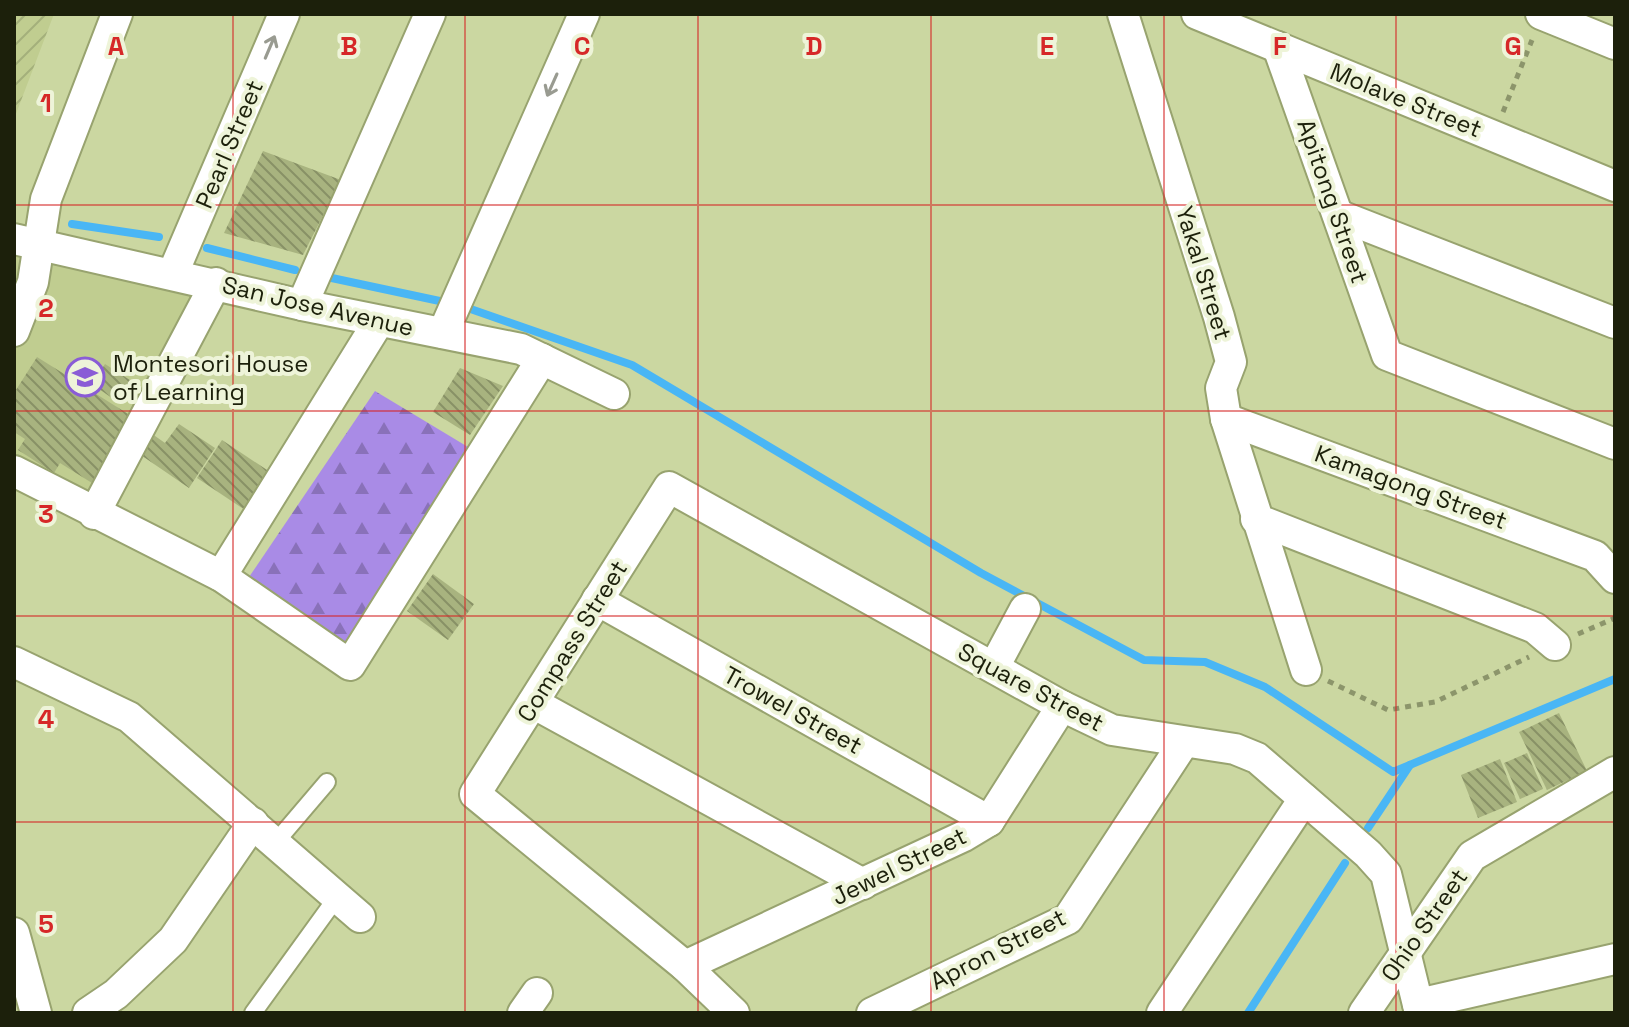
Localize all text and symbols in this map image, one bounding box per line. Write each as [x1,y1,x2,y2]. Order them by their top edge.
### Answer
text: A [108,29,125,63]
text: B [340,29,358,63]
text: C [574,29,590,63]
text: D [805,29,823,63]
text: E [1040,29,1054,63]
text: F [1273,29,1287,63]
text: G [1504,29,1522,63]
one-way arrow [263,36,278,60]
street label: Molave Street [1326,56,1486,144]
one-way arrow [544,73,559,97]
street label: Pearl Street [188,75,270,213]
text: 1 [40,86,52,120]
street label: Apitong Street [1290,115,1376,287]
street label: Yakal Street [1169,202,1239,344]
street label: San Jose Avenue [219,269,417,343]
text: 2 [38,291,54,325]
place label: Montesori House of Learning [113,348,308,407]
school or university icon: Montesori House of Learning [64,356,106,398]
street label: Kamagong Street [1311,438,1511,536]
text: 3 [38,497,54,531]
street label: Compass Street [510,554,634,728]
street label: Square Street [953,636,1109,738]
street label: Trowel Street [718,659,868,761]
text: 4 [38,702,54,736]
street label: Jewel Street [827,820,971,912]
street label: Ohio Street [1374,862,1474,988]
street label: Apron Street [925,902,1071,996]
text: 5 [38,907,54,941]

